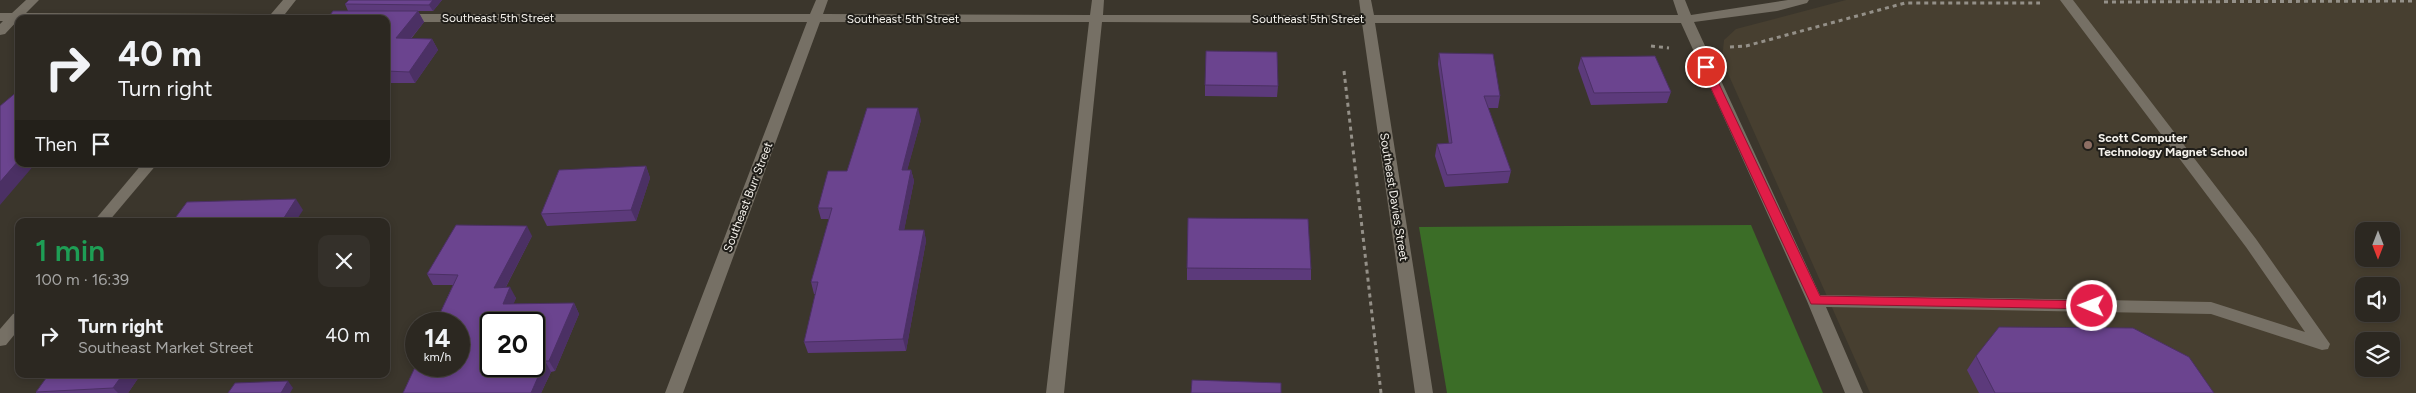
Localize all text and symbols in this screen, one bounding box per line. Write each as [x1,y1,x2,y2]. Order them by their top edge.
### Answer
street label: Southeast 5th Street [442,11,555,25]
street label: Southeast 5th Street [847,12,960,26]
street label: Southeast 5th Street [1252,12,1365,26]
text: 40 m [118,33,202,75]
icon: right [35,35,100,100]
pin [1685,46,1727,88]
icon: arrive [1692,53,1720,81]
text: Turn right [118,75,213,102]
icon: arrive [87,130,115,158]
place label: Scott Computer Technology Magnet School [2098,131,2248,159]
street label: Southeast Davies Street [1377,132,1411,263]
text: Then [35,133,77,156]
marker: Scott Computer Technology Magnet School [2082,139,2094,151]
street label: Southeast Burr Street [721,140,776,254]
north arrow [2355,222,2400,268]
map controls [2355,222,2400,377]
text: 1 min [35,232,105,269]
button: close [318,235,370,287]
text: 100 m · 16:39 [35,270,129,289]
button: sound [2355,277,2400,322]
position arrow [2065,279,2117,331]
speed limit sign: 20 [480,312,545,377]
text: Turn right [78,315,164,338]
icon: right [35,322,63,350]
text: 14 [424,323,451,353]
text: 40 m [325,324,370,347]
button: layers [2355,332,2400,377]
text: Southeast Market Street [78,338,254,357]
text: km/h [424,350,451,364]

